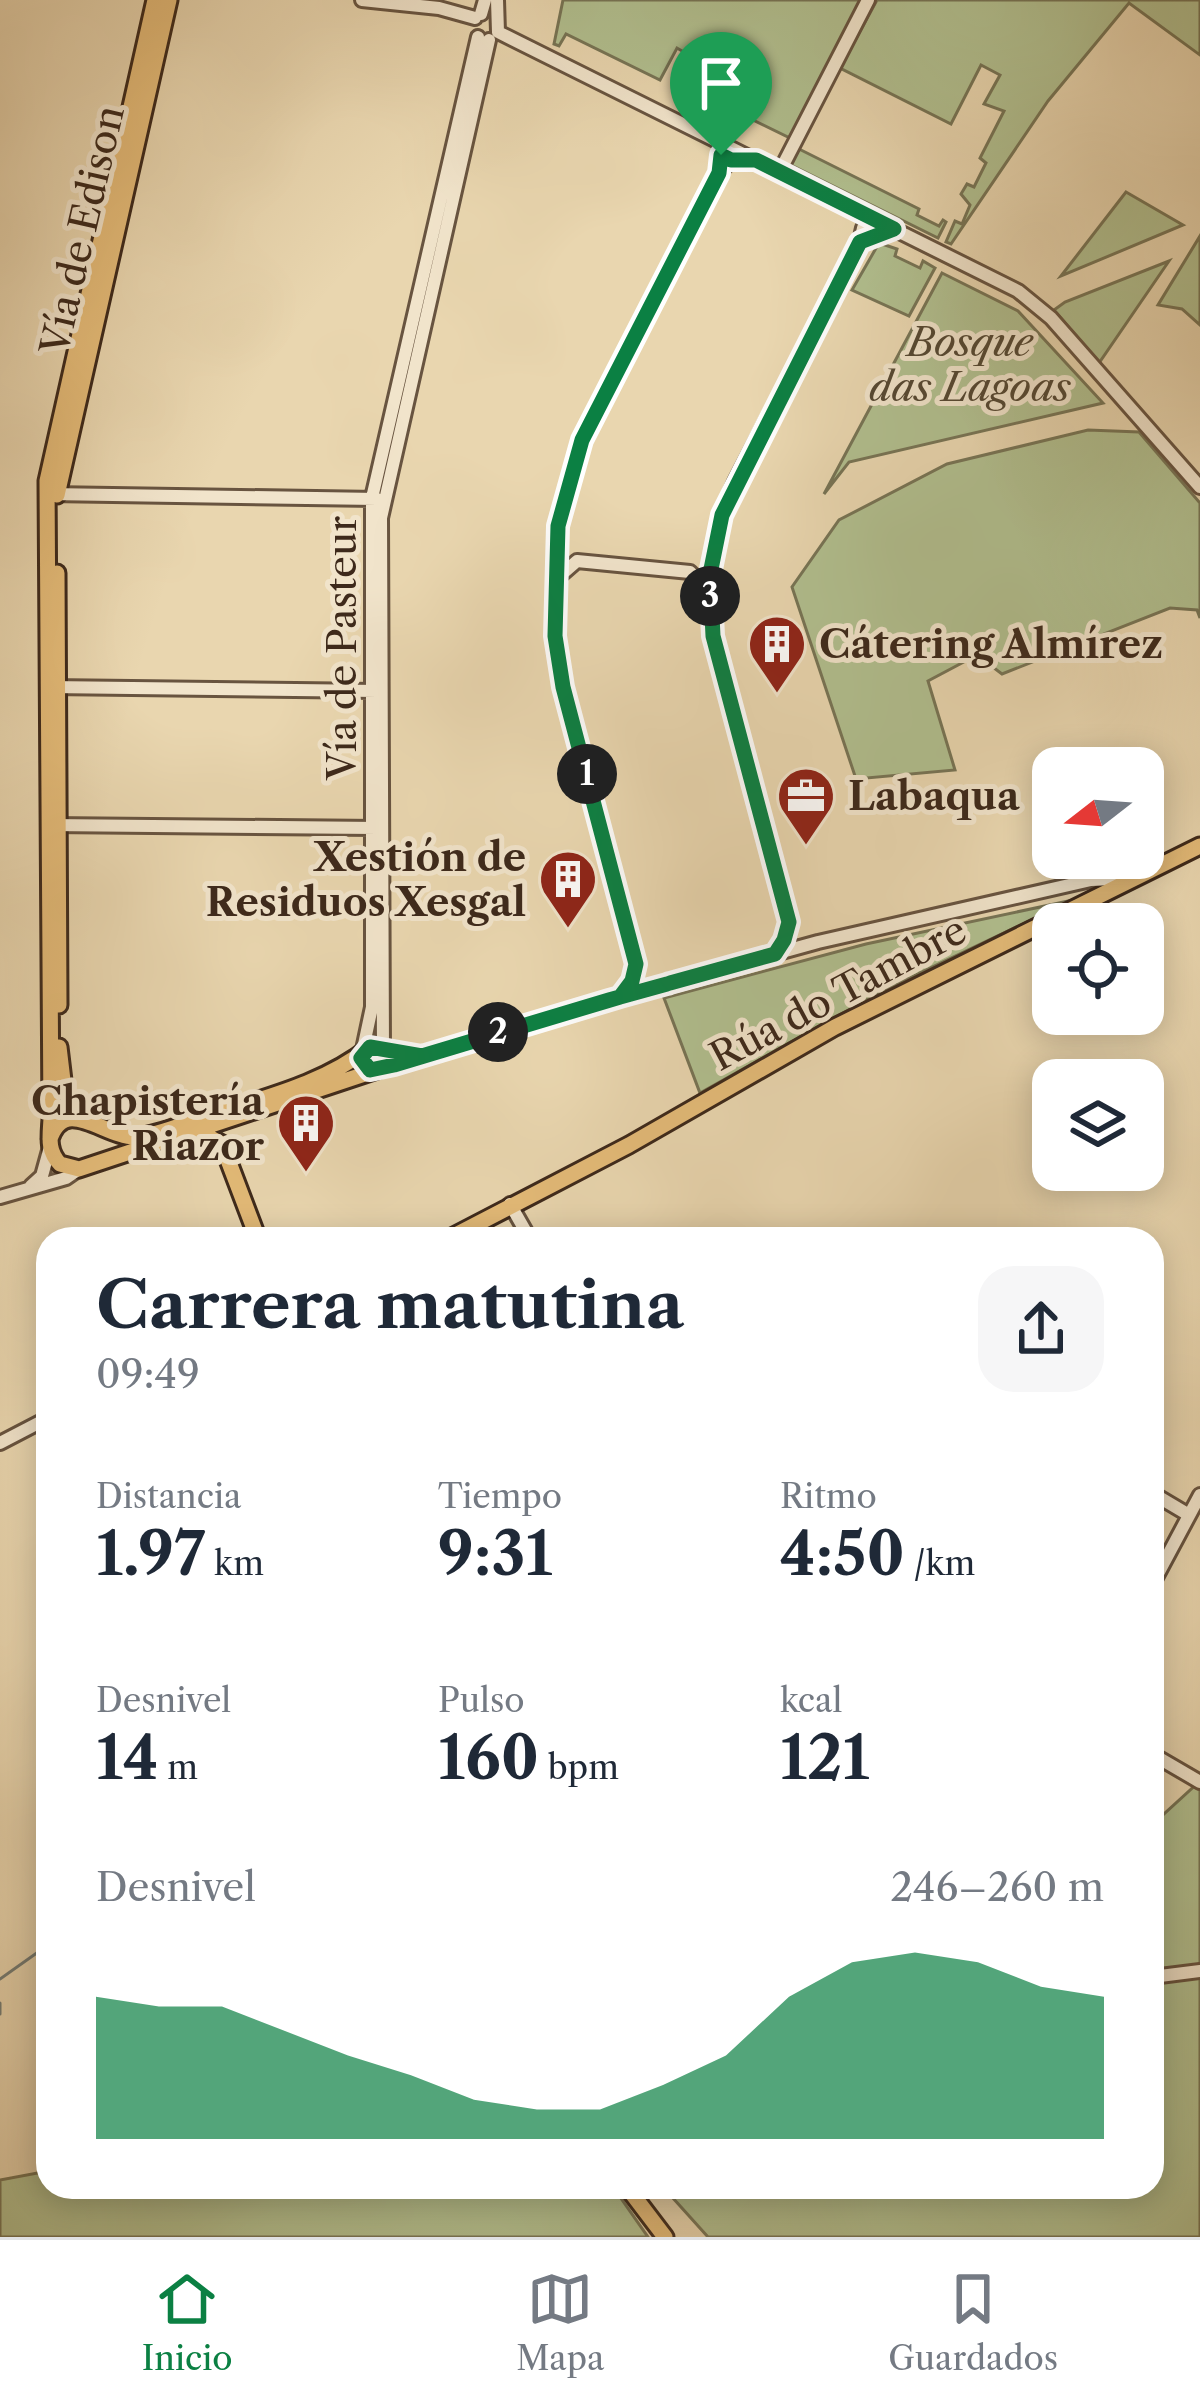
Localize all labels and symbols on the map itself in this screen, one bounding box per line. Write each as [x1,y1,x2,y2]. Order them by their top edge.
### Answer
pin [670,32,772,155]
street label: Vía de Edison [30,101,134,360]
park label: Bosque das Lagoas [869,318,1072,411]
street label: Vía de Pasteur [318,516,366,781]
pin: 3 [680,566,740,626]
building icon: Cátering Almírez [746,613,808,695]
place label: Cátering Almírez [819,620,1163,668]
pin: 1 [557,744,617,804]
north arrow [1032,747,1164,879]
office icon: Labaqua [775,765,837,847]
place label: Labaqua [848,772,1020,820]
place label: Xestión de Residuos Xesgal [206,833,526,926]
building icon: Xestión de Residuos Xesgal [537,848,599,930]
street label: Rúa do Tambre [702,905,974,1081]
pin: 2 [468,1002,528,1062]
place label: Chapistería Riazor [31,1077,264,1170]
building icon: Chapistería Riazor [275,1092,337,1174]

